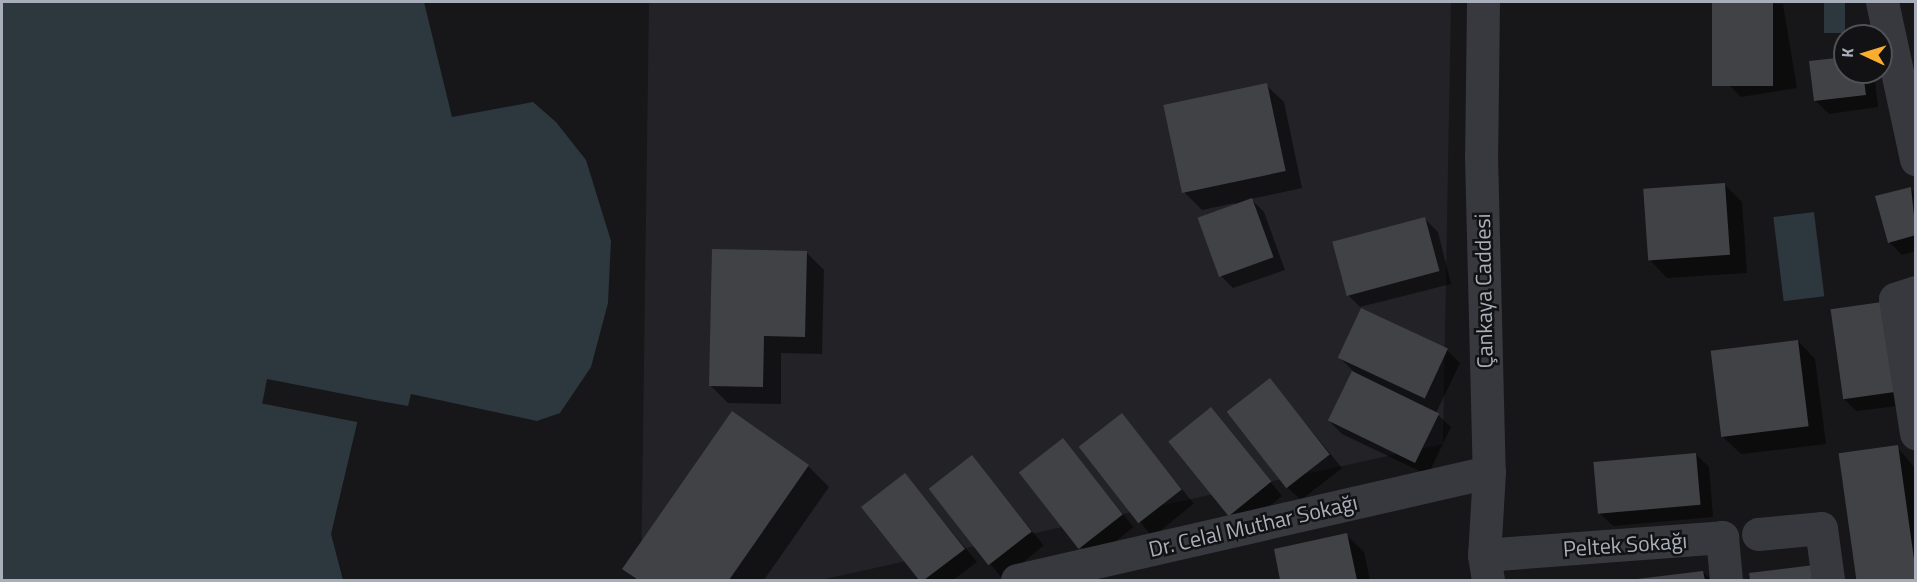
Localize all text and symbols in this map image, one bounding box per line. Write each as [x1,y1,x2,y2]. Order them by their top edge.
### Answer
north arrow [1833,24,1893,84]
text: K [1835,47,1859,58]
street label: Çankaya Caddesi [1469,213,1499,369]
street label: Dr. Celal Muthar Sokağı [1146,489,1360,563]
street label: Peltek Sokağı [1562,527,1688,563]

